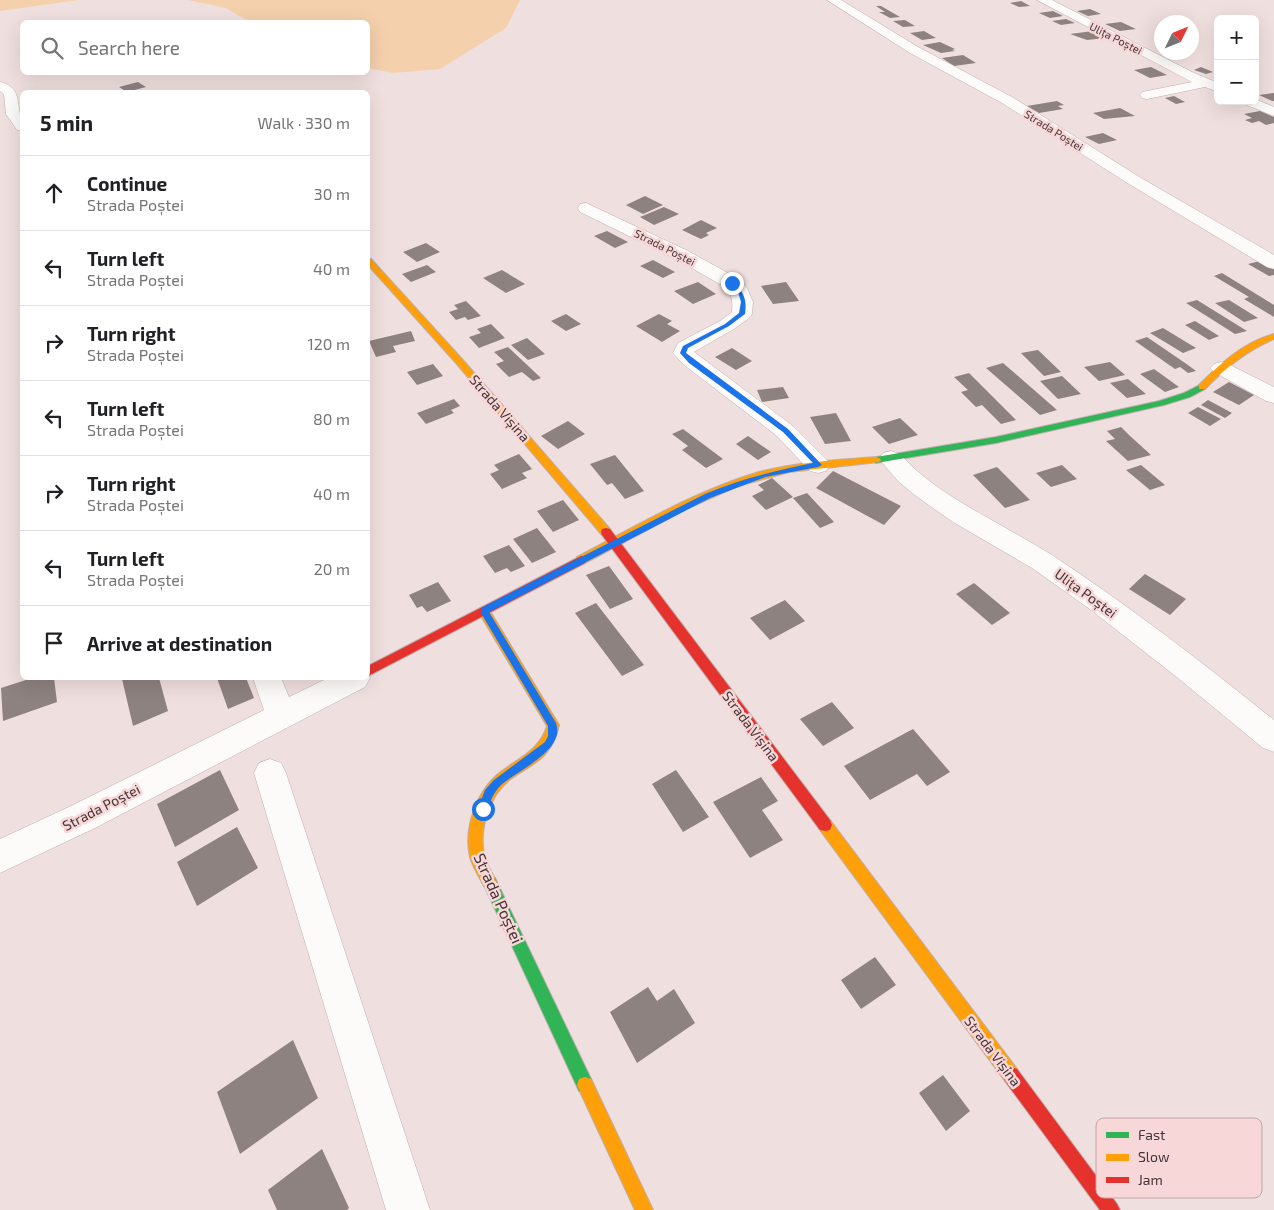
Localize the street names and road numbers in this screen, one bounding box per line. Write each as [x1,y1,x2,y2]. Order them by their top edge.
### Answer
street label: Ulița Poștei [1087,19,1144,59]
street label: Strada Poștei [1021,107,1086,155]
street label: Strada Poștei [631,226,698,270]
street label: Strada Vișina [466,371,534,446]
street label: Ulița Poștei [1051,565,1120,622]
street label: Strada Vișina [718,688,783,765]
street label: Strada Poștei [59,780,143,835]
street label: Strada Poștei [469,850,527,947]
street label: Strada Vișina [960,1013,1025,1090]

